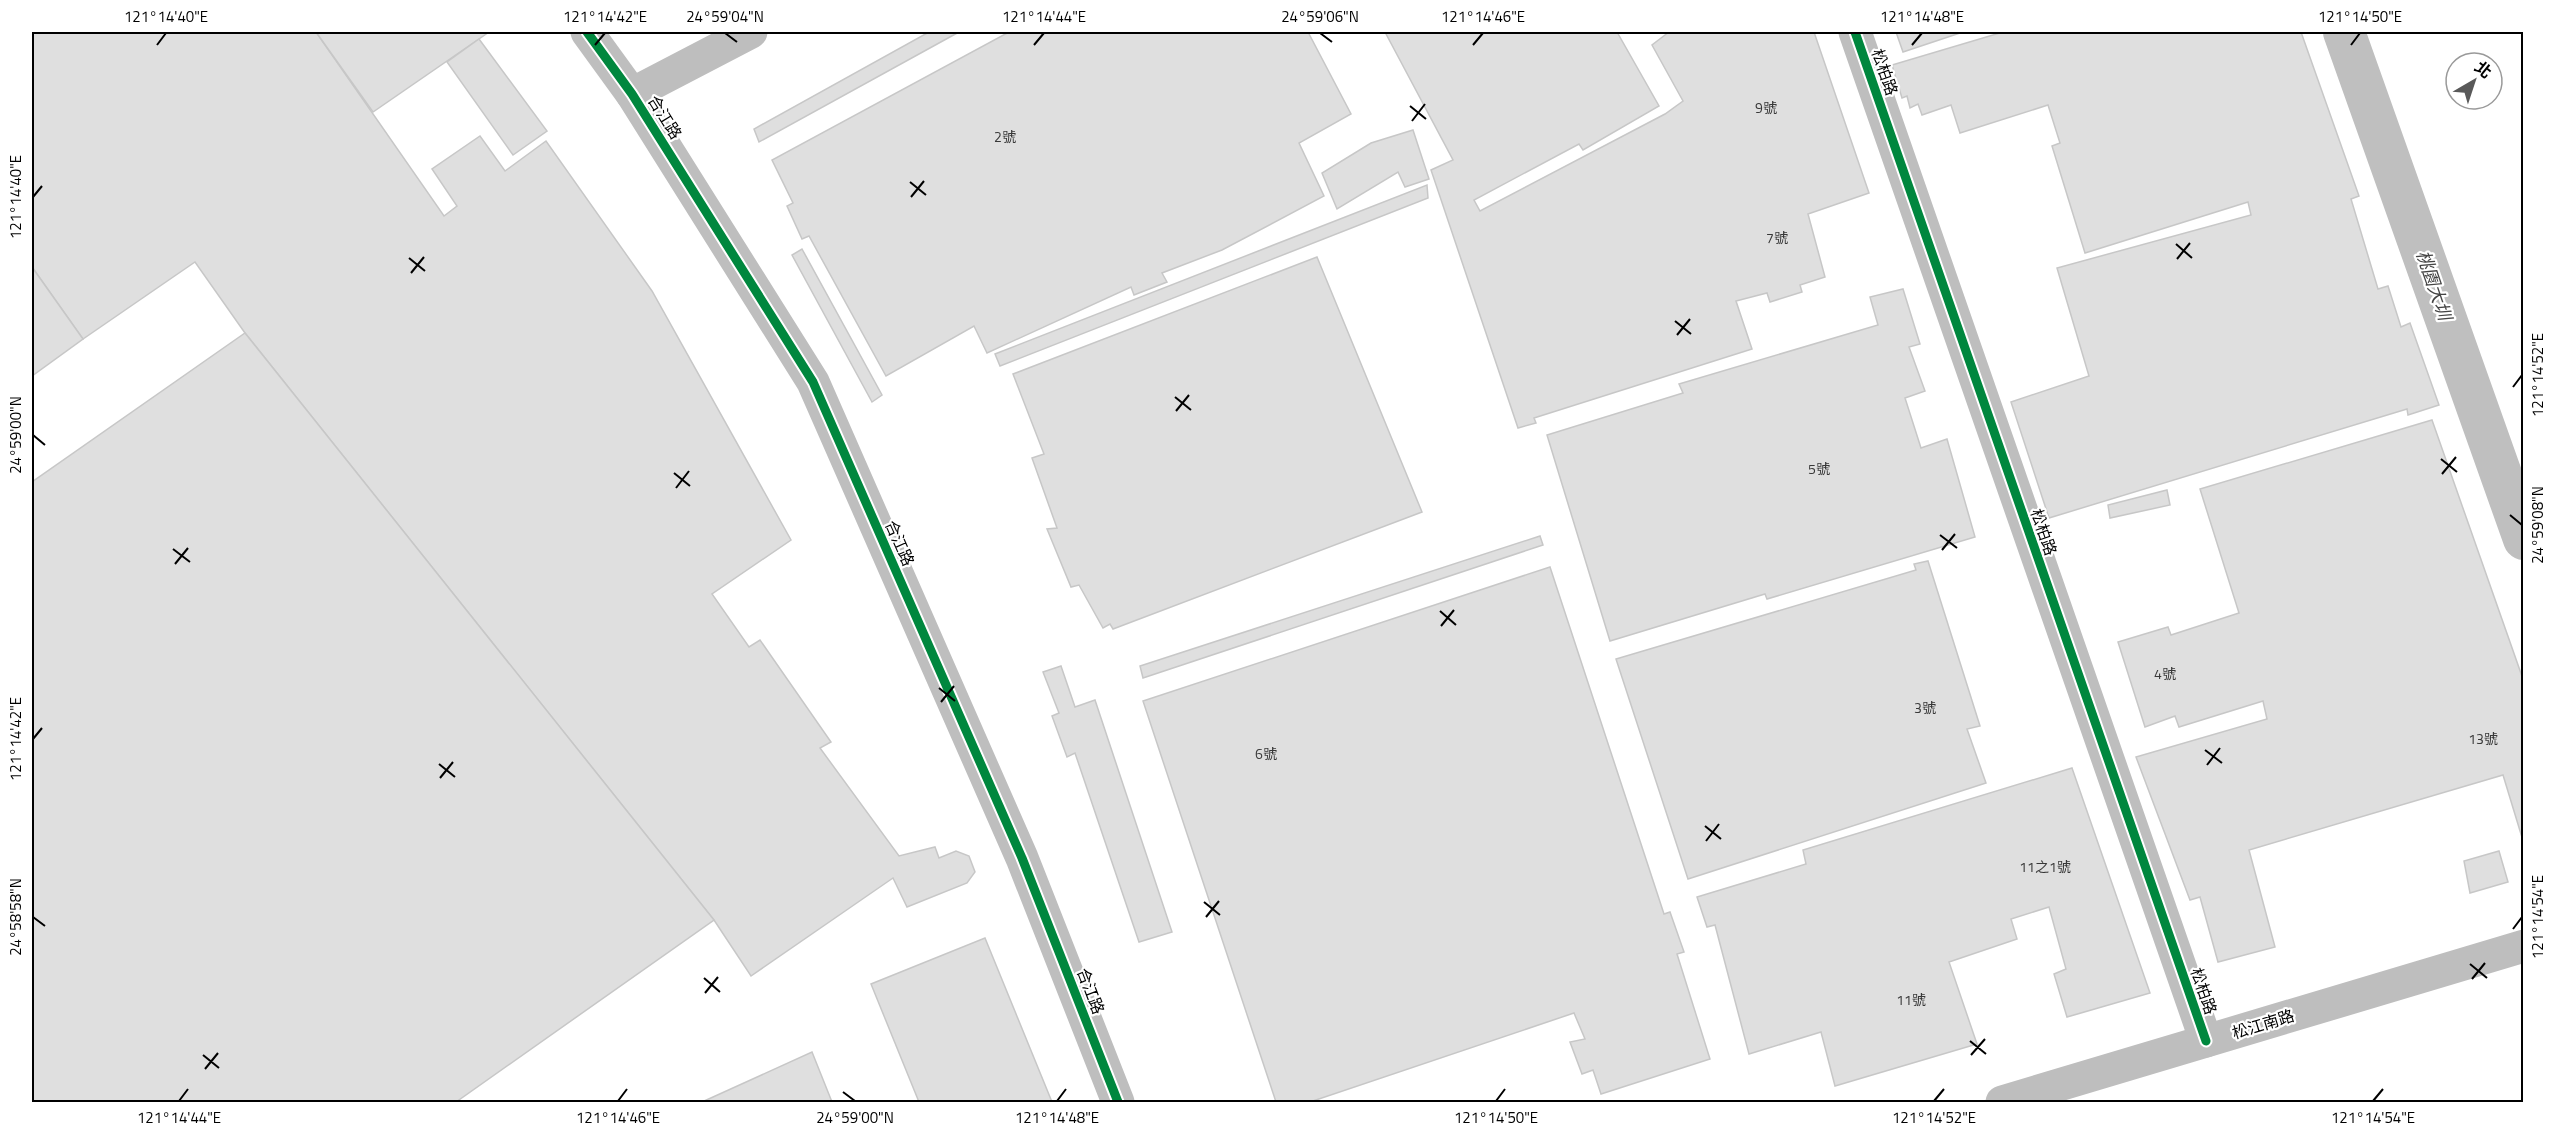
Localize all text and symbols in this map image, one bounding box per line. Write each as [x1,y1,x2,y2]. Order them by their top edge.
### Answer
text: 121°14'40"E [124,5,208,28]
text: 121°14'42"E [563,5,647,28]
text: 24°59'04"N [686,5,764,28]
text: 121°14'44"E [1002,5,1086,28]
text: 24°59'06"N [1281,5,1359,28]
text: 121°14'46"E [1441,5,1525,28]
text: 121°14'48"E [1880,5,1964,28]
text: 121°14'50"E [2318,5,2402,28]
street label: 松柏路 [1866,45,1904,99]
north arrow [2444,51,2504,111]
text: 北 [2470,55,2497,84]
street label: 合江路 [642,90,688,144]
house number: 9號 [1755,97,1777,118]
house number: 2號 [994,126,1016,147]
text: 121°14'40"E [4,155,27,239]
house number: 7號 [1766,227,1788,248]
water label: 桃園大圳 [2410,247,2459,326]
text: 121°14'52"E [2526,333,2549,417]
text: 24°59'00"N [4,396,27,474]
house number: 5號 [1808,458,1830,479]
text: 24°59'08"N [2526,486,2549,564]
street label: 松柏路 [2025,505,2063,559]
street label: 合江路 [879,516,921,570]
house number: 4號 [2154,663,2176,684]
text: 121°14'42"E [4,697,27,781]
house number: 3號 [1914,697,1936,718]
house number: 13號 [2468,728,2498,749]
house number: 6號 [1255,743,1277,764]
house number: 11之1號 [2019,856,2071,877]
text: 121°14'54"E [2526,875,2549,959]
text: 24°58'58"N [4,878,27,956]
street label: 合江路 [1071,964,1111,1018]
street label: 松柏路 [2185,964,2223,1018]
house number: 11號 [1896,989,1926,1010]
street label: 松江南路 [2229,1003,2297,1045]
text: 121°14'44"E [137,1106,221,1129]
text: 121°14'46"E [576,1106,660,1129]
text: 24°59'00"N [816,1106,894,1129]
text: 121°14'48"E [1015,1106,1099,1129]
text: 121°14'50"E [1454,1106,1538,1129]
text: 121°14'52"E [1892,1106,1976,1129]
text: 121°14'54"E [2331,1106,2415,1129]

